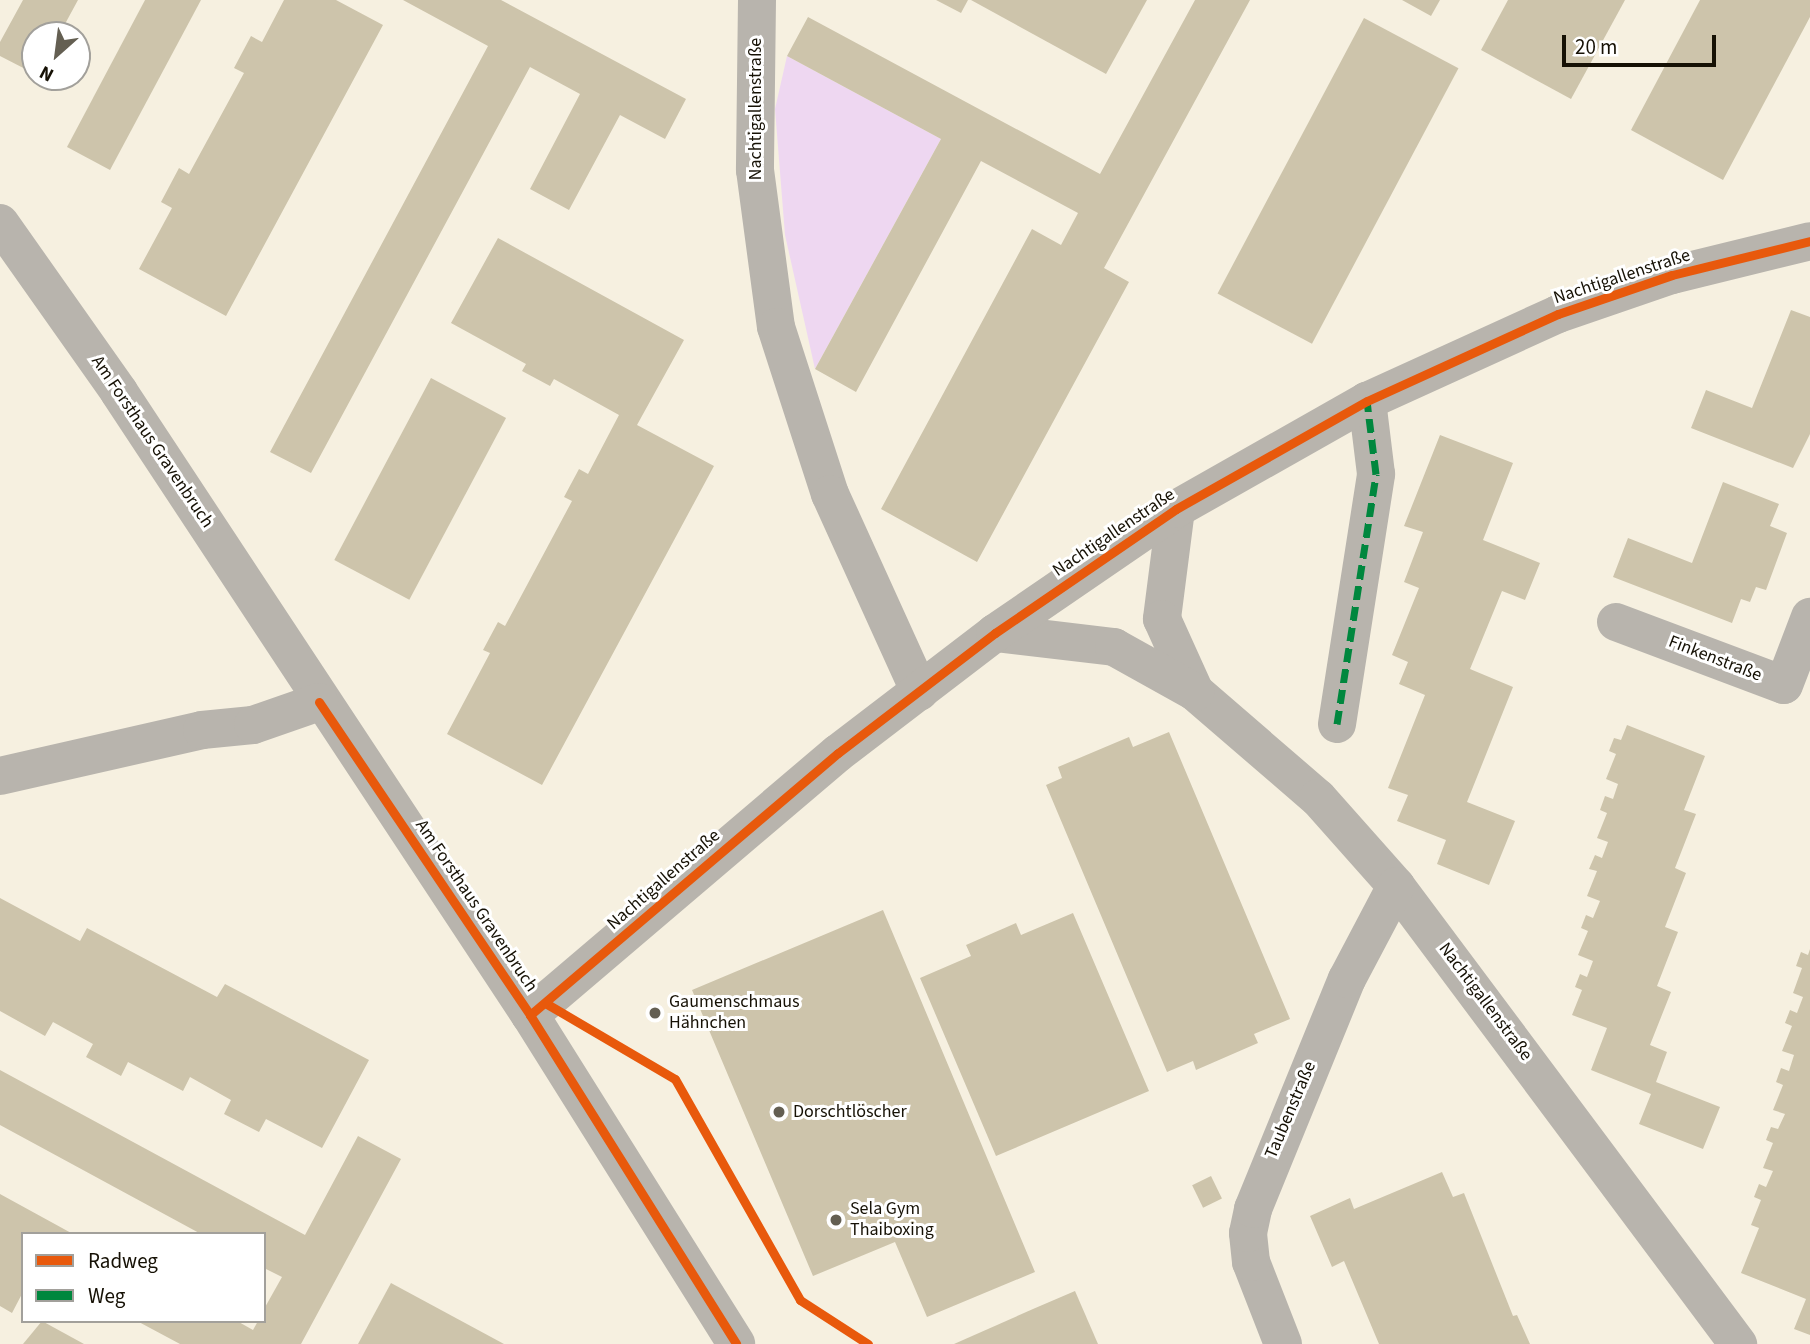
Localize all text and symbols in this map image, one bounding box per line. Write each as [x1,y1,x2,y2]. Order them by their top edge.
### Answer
north arrow [21,21,91,91]
scale bar [1565,21,1719,65]
text: 20 m [1575,32,1617,62]
street label: Nachtigallenstraße [745,38,767,180]
text: N [35,58,59,88]
street label: Nachtigallenstraße [1551,245,1693,309]
street label: Am Forsthaus Gravenbruch [86,352,218,532]
street label: Nachtigallenstraße [1049,484,1179,582]
street label: Finkenstraße [1665,631,1765,687]
street label: Am Forsthaus Gravenbruch [410,816,542,996]
street label: Nachtigallenstraße [603,825,725,935]
street label: Nachtigallenstraße [1433,939,1537,1065]
place label: Gaumenschmaus Hähnchen [669,992,800,1034]
marker: Gaumenschmaus Hähnchen [647,1005,663,1021]
street label: Taubenstraße [1261,1058,1321,1162]
place label: Dorschtlöscher [793,1101,907,1123]
marker: Dorschtlöscher [771,1104,787,1120]
place label: Sela Gym Thaiboxing [850,1199,934,1242]
marker: Sela Gym Thaiboxing [828,1212,844,1228]
legend [21,1232,266,1323]
text: Radweg [88,1246,158,1276]
text: Weg [88,1281,125,1311]

